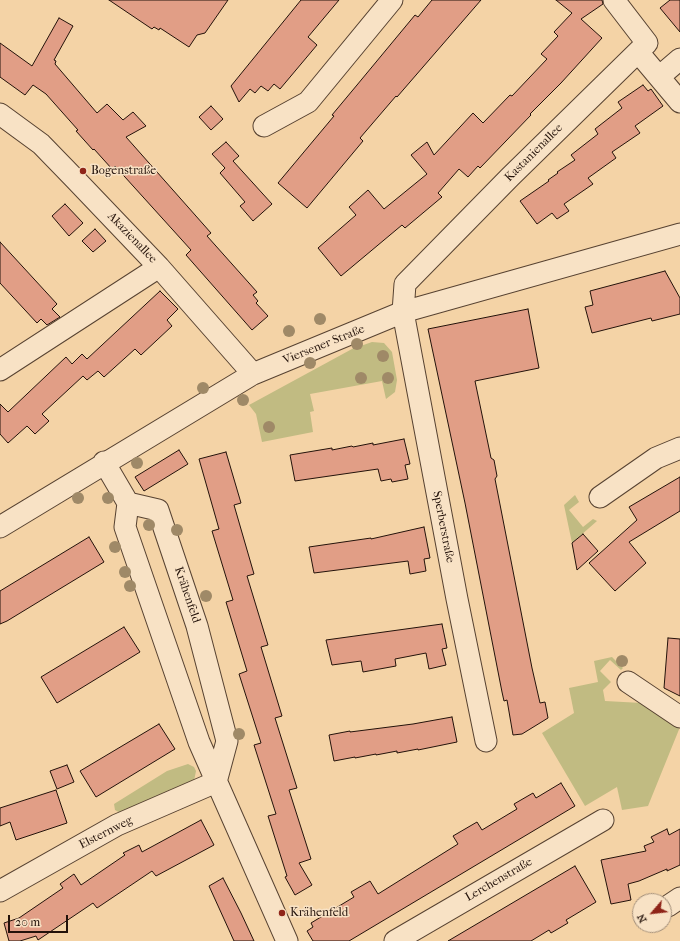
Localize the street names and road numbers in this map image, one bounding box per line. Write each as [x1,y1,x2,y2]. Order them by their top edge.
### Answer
street label: Kastanienallee [502,121,566,185]
street label: Akazienallee [104,210,160,266]
street label: Viersener Straße [281,322,367,368]
street label: Sperberstraße [429,490,457,564]
street label: Krähenfeld [171,565,203,625]
street label: Elsternweg [77,813,135,853]
street label: Lerchenstraße [463,855,535,905]

